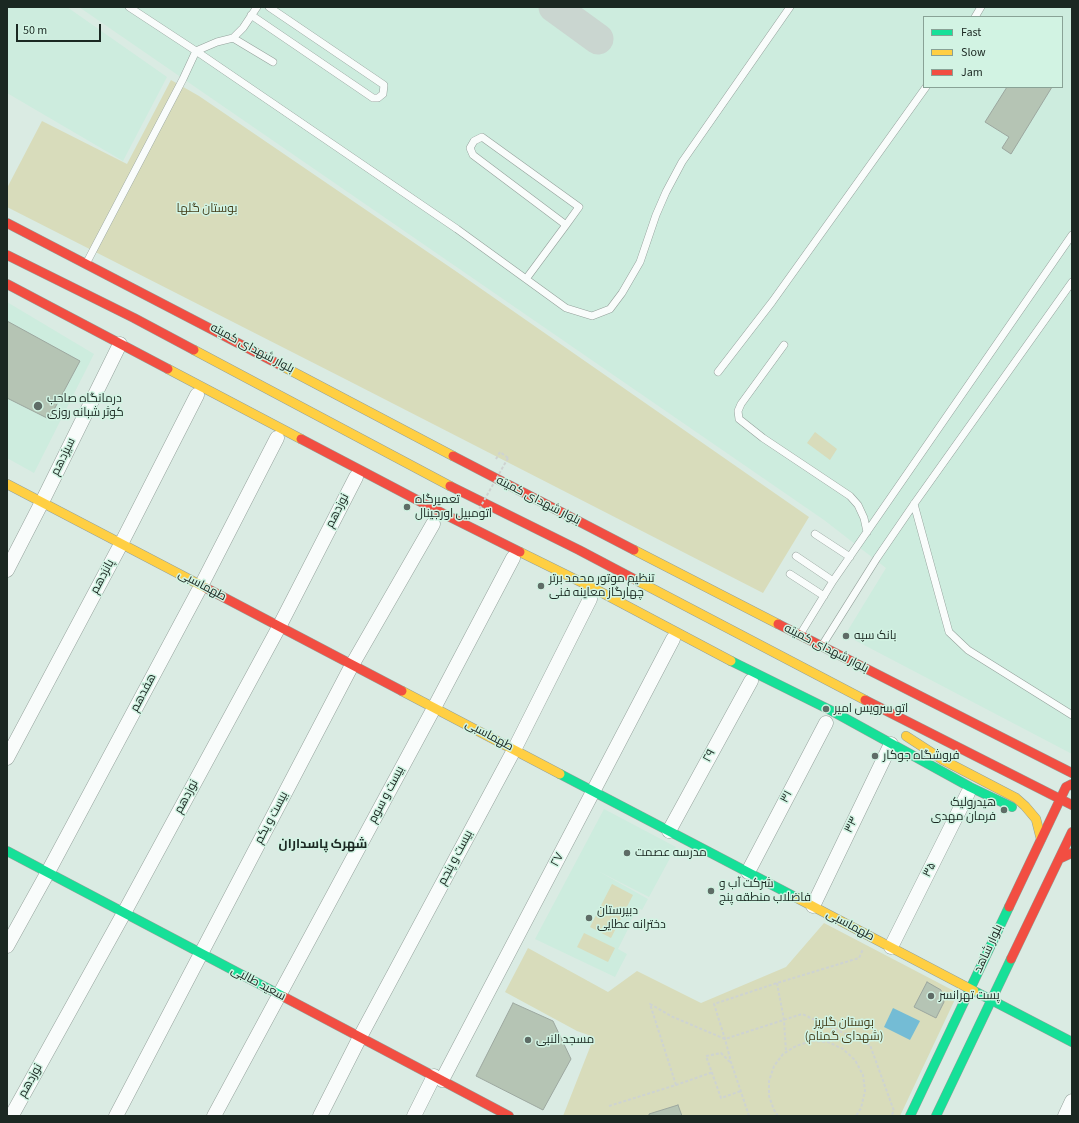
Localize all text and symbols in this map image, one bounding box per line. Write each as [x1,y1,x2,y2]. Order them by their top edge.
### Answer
scale bar [18,16,103,42]
legend [923,16,1063,88]
text: 50 m [23,22,47,39]
text: Fast [961,24,981,41]
text: Slow [961,44,986,61]
text: Jam [961,64,983,81]
park label: بوستان گلها [177,202,237,216]
street label: بلوار شهدای کمیته [208,321,296,377]
place label: درمانگاه صاحب کوثر شبانه روزی [47,392,124,420]
marker: درمانگاه صاحب کوثر شبانه روزی [32,400,44,412]
street label: سیزدهم [49,436,79,478]
street label: بلوار شهدای کمیته [493,474,583,528]
street label: نوزدهم [323,491,353,531]
place label: تعمیرگاه اتومبیل اورجینال [415,493,492,521]
marker: تعمیرگاه اتومبیل اورجینال [402,502,412,512]
street label: پانزدهم [88,557,118,597]
street label: طهماسبی [175,567,229,605]
place label: تنظیم موتور محمد برتر چهارگاز معاینه فنی [549,572,654,600]
marker: تنظیم موتور محمد برتر چهارگاز معاینه فنی [536,581,546,591]
street label: بلوار شهدای کمیته [781,622,871,676]
place label: بانک سپه [854,629,897,643]
marker: بانک سپه [841,631,851,641]
street label: هفدهم [128,671,160,715]
place label: اتو سرویس امیر [834,702,908,716]
marker: اتو سرویس امیر [821,704,831,714]
street label: طهماسبی [462,717,516,755]
street label: ۲۹ [701,747,719,765]
place label: فروشگاه جوکار [883,749,960,763]
marker: فروشگاه جوکار [870,751,880,761]
street label: بیست و سوم [366,764,408,826]
street label: نوزدهم [172,777,202,817]
street label: ۳۱ [778,788,796,806]
street label: بیست و یکم [252,789,292,847]
place label: هیدرولیک فرمان مهدی [931,796,996,824]
marker: هیدرولیک فرمان مهدی [999,805,1009,815]
street label: ۳۳ [842,815,862,835]
street label: بیست و پنجم [436,828,476,888]
district label: شهرک پاسداران [279,837,367,853]
place label: مدرسه عصمت [635,846,707,860]
marker: مدرسه عصمت [622,848,632,858]
street label: ۲۷ [548,851,568,869]
street label: ۳۵ [920,860,940,880]
place label: شرکت آب و فاضلاب منطقه پنج [719,877,811,905]
marker: شرکت آب و فاضلاب منطقه پنج [706,886,716,896]
place label: دبیرستان دخترانه عطایی [597,904,666,932]
street label: طهماسبی [823,907,877,945]
marker: دبیرستان دخترانه عطایی [584,913,594,923]
street label: بلوار شاهد [971,922,1007,976]
street label: سعید طالبی [228,964,288,1004]
place label: پست تهرانسر [939,989,1000,1003]
marker: پست تهرانسر [926,991,936,1001]
park label: بوستان گلریز (شهدای گمنام) [805,1016,883,1044]
place label: مسجد النبی [536,1033,594,1047]
marker: مسجد النبی [523,1035,533,1045]
street label: نوزدهم [16,1062,46,1100]

